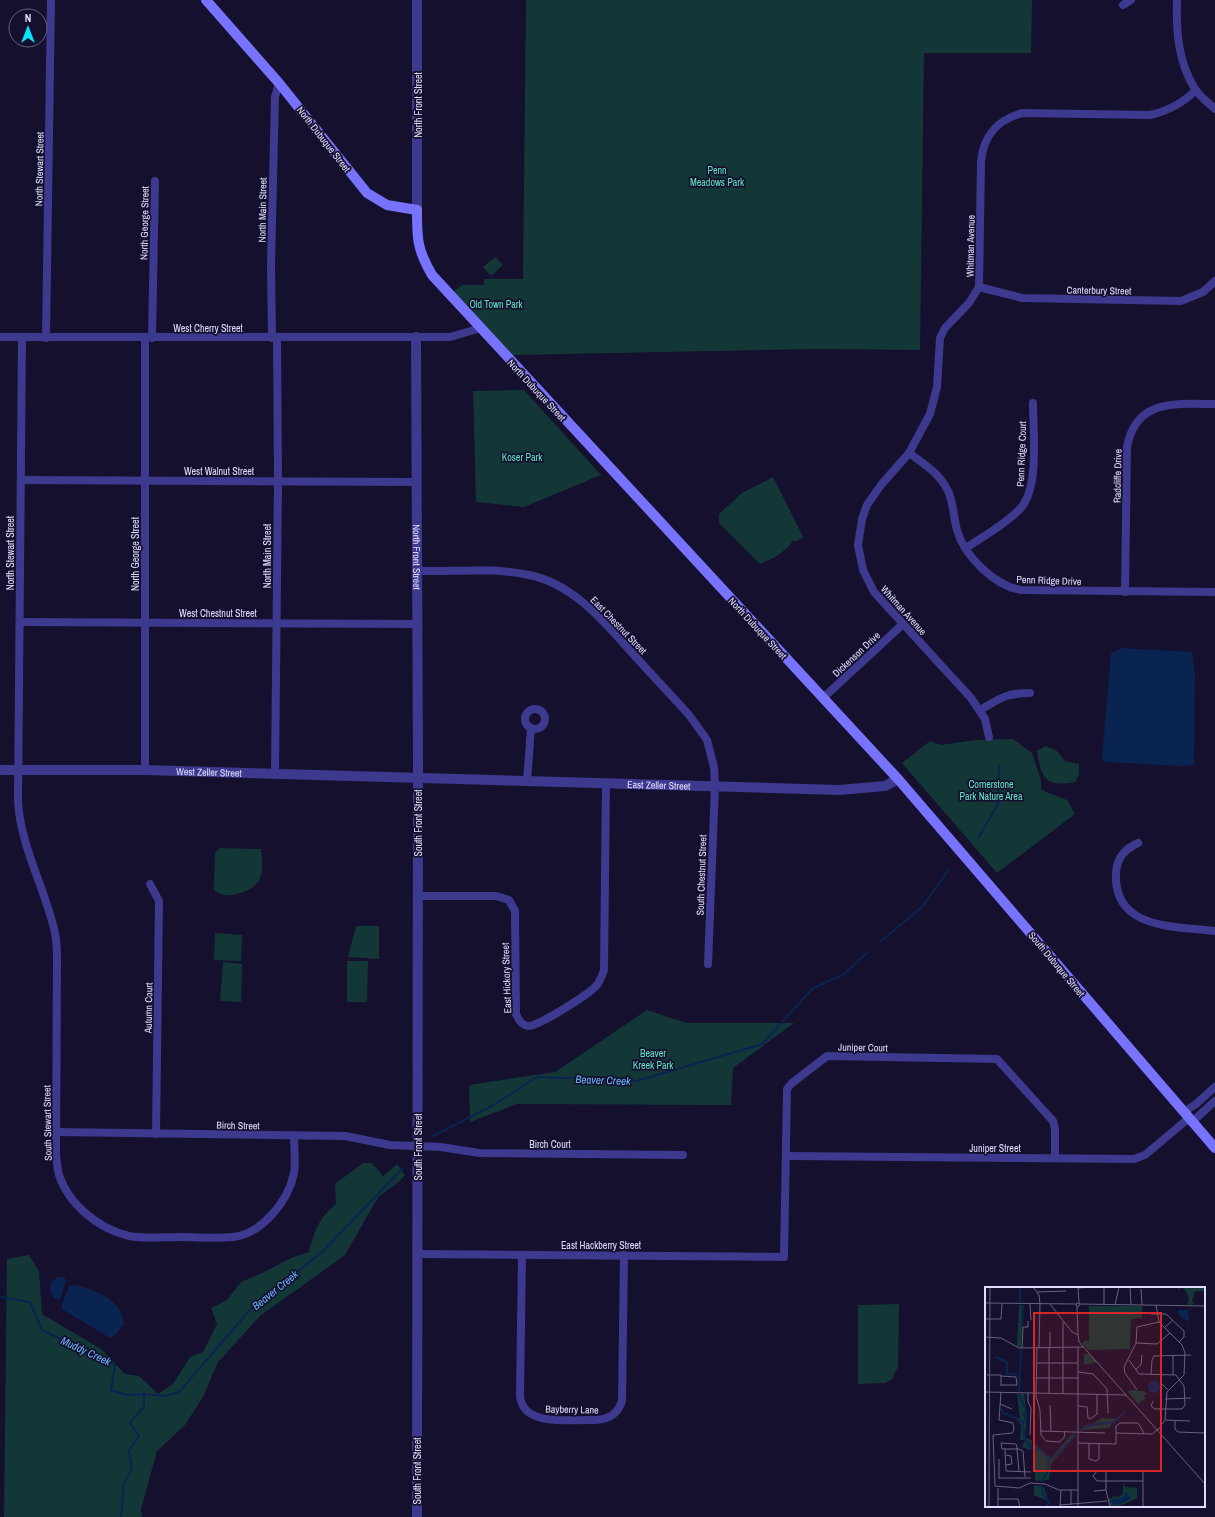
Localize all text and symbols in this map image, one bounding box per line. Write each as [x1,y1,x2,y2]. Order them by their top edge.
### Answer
north arrow [8,8,48,48]
text: N [25,11,31,25]
street label: North Front Street [412,71,425,138]
street label: North Dubuque Street [294,104,354,175]
street label: North Stewart Street [32,131,47,206]
park label: Penn Meadows Park [690,164,745,189]
street label: North Main Street [255,177,270,242]
street label: North George Street [137,185,152,260]
street label: Whitman Avenue [963,214,978,277]
street label: Canterbury Street [1067,283,1132,298]
park label: Old Town Park [469,298,523,311]
street label: West Cherry Street [173,322,244,335]
street label: North Dubuque Street [505,357,569,424]
street label: Penn Ridge Court [1014,420,1029,487]
street label: Radcliffe Drive [1111,448,1124,503]
park label: Koser Park [502,451,543,464]
street label: West Walnut Street [184,465,255,478]
street label: North Stewart Street [4,515,17,590]
street label: North George Street [129,516,142,591]
street label: North Main Street [261,523,274,588]
street label: North Front Street [410,524,423,591]
street label: Penn Ridge Drive [1016,573,1082,588]
street label: Whitman Avenue [878,583,930,638]
street label: East Chestnut Street [588,594,650,658]
street label: North Dubuque Street [726,595,790,662]
street label: West Chestnut Street [179,607,258,620]
street label: Dickenson Drive [830,629,883,680]
street label: West Zeller Street [176,765,243,780]
street label: East Zeller Street [627,778,691,793]
park label: Cornerstone Park Nature Area [960,778,1023,803]
street label: South Front Street [412,789,425,857]
street label: South Chestnut Street [694,834,709,916]
street label: South Dubuque Street [1026,929,1088,1000]
street label: East Hickory Street [499,942,514,1014]
street label: Autumn Court [142,982,155,1034]
street label: Juniper Court [838,1041,889,1054]
park label: Beaver Kreek Park [633,1047,674,1072]
water label: Beaver Creek [575,1072,631,1088]
street label: South Stewart Street [40,1084,55,1161]
street label: South Front Street [412,1113,425,1181]
street label: Birch Street [216,1119,260,1132]
street label: Birch Court [529,1138,571,1151]
street label: Juniper Street [969,1142,1021,1155]
street label: East Hackberry Street [561,1239,642,1252]
water label: Beaver Creek [249,1267,301,1313]
inset map [985,1287,1205,1507]
water label: Muddy Creek [59,1333,114,1369]
street label: Bayberry Lane [545,1403,599,1416]
street label: South Front Street [411,1437,424,1505]

